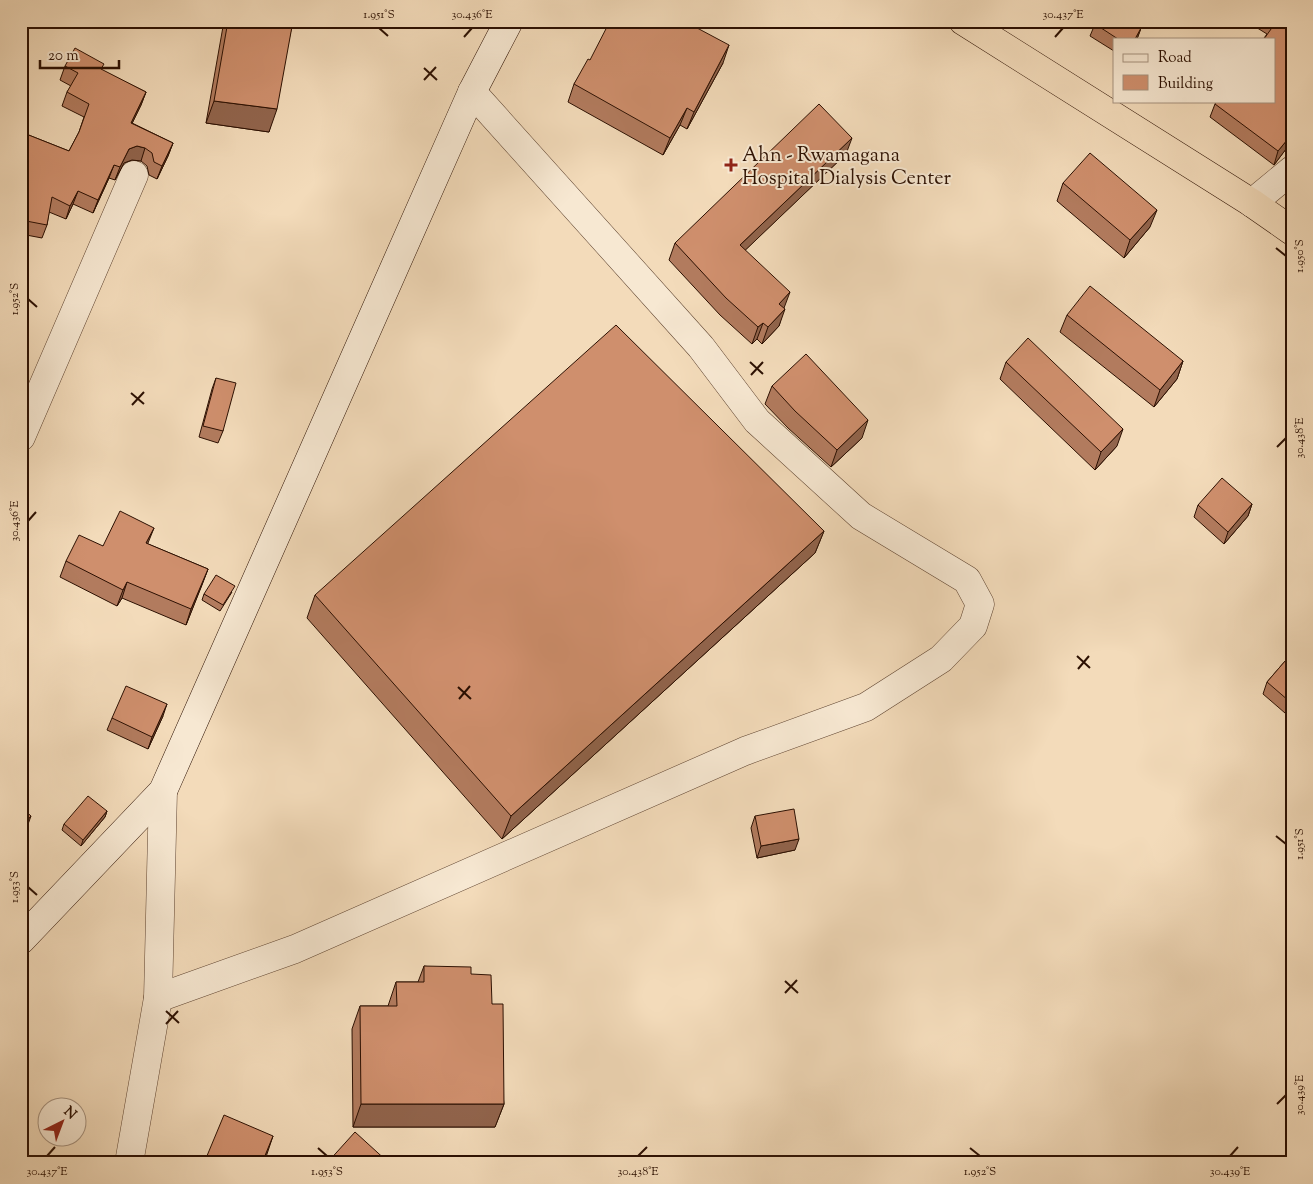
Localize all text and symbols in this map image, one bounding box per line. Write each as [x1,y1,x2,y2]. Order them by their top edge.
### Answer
text: 1.951°S [363,6,395,24]
text: 30.436°E [452,6,493,24]
text: 30.437°E [1042,6,1084,24]
scale bar [40,38,119,70]
legend [1113,38,1276,102]
text: 20 m [48,46,79,67]
text: Road [1158,48,1192,69]
text: Building [1158,74,1213,95]
place label: Ahn - Rwamagana Hospital Dialysis Center [742,142,952,194]
marker: Ahn - Rwamagana Hospital Dialysis Center [724,158,738,172]
text: 1.950°S [1291,239,1309,273]
text: 1.952°S [6,283,24,315]
text: 30.438°E [1291,417,1309,459]
text: 30.436°E [6,500,24,541]
text: 1.951°S [1291,828,1309,860]
text: 1.953°S [6,871,24,903]
text: 30.439°E [1291,1074,1309,1115]
north arrow [38,1096,88,1146]
text: N [59,1103,80,1125]
text: 30.437°E [26,1163,68,1181]
text: 1.953°S [311,1163,343,1181]
text: 30.438°E [617,1163,659,1181]
text: 1.952°S [964,1163,996,1181]
text: 30.439°E [1210,1163,1251,1181]

